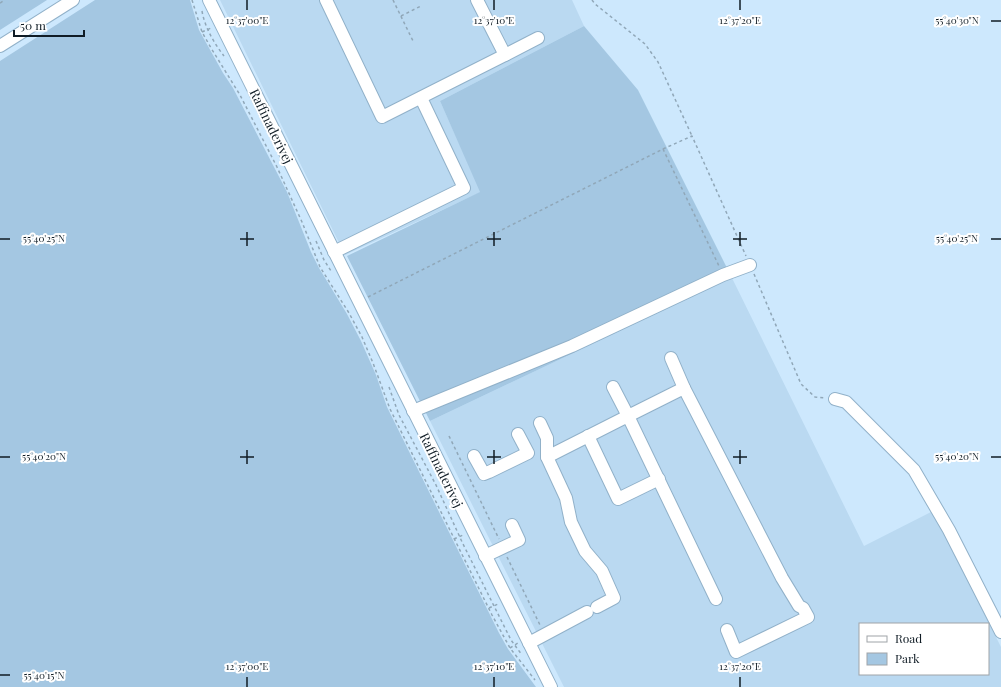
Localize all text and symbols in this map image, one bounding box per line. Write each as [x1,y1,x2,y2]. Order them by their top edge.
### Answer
scale bar [14,12,84,38]
text: 12°37'00"E [226,13,268,27]
text: 12°37'10"E [474,13,514,27]
text: 12°37'20"E [719,13,761,27]
text: 55°40'30"N [935,13,979,27]
text: 50 m [20,17,46,33]
street label: Raffinaderivej [247,86,297,166]
text: 55°40'25"N [23,231,65,245]
text: 55°40'25"N [936,231,978,245]
street label: Raffinaderivej [417,430,467,510]
text: 55°40'20"N [22,449,66,463]
text: 55°40'20"N [935,449,979,463]
legend [859,623,989,675]
text: Road [895,630,922,646]
text: Park [895,650,920,666]
text: 12°37'00"E [226,659,268,673]
text: 12°37'10"E [474,659,514,673]
text: 12°37'20"E [719,659,761,673]
text: 55°40'15"N [23,668,65,682]

